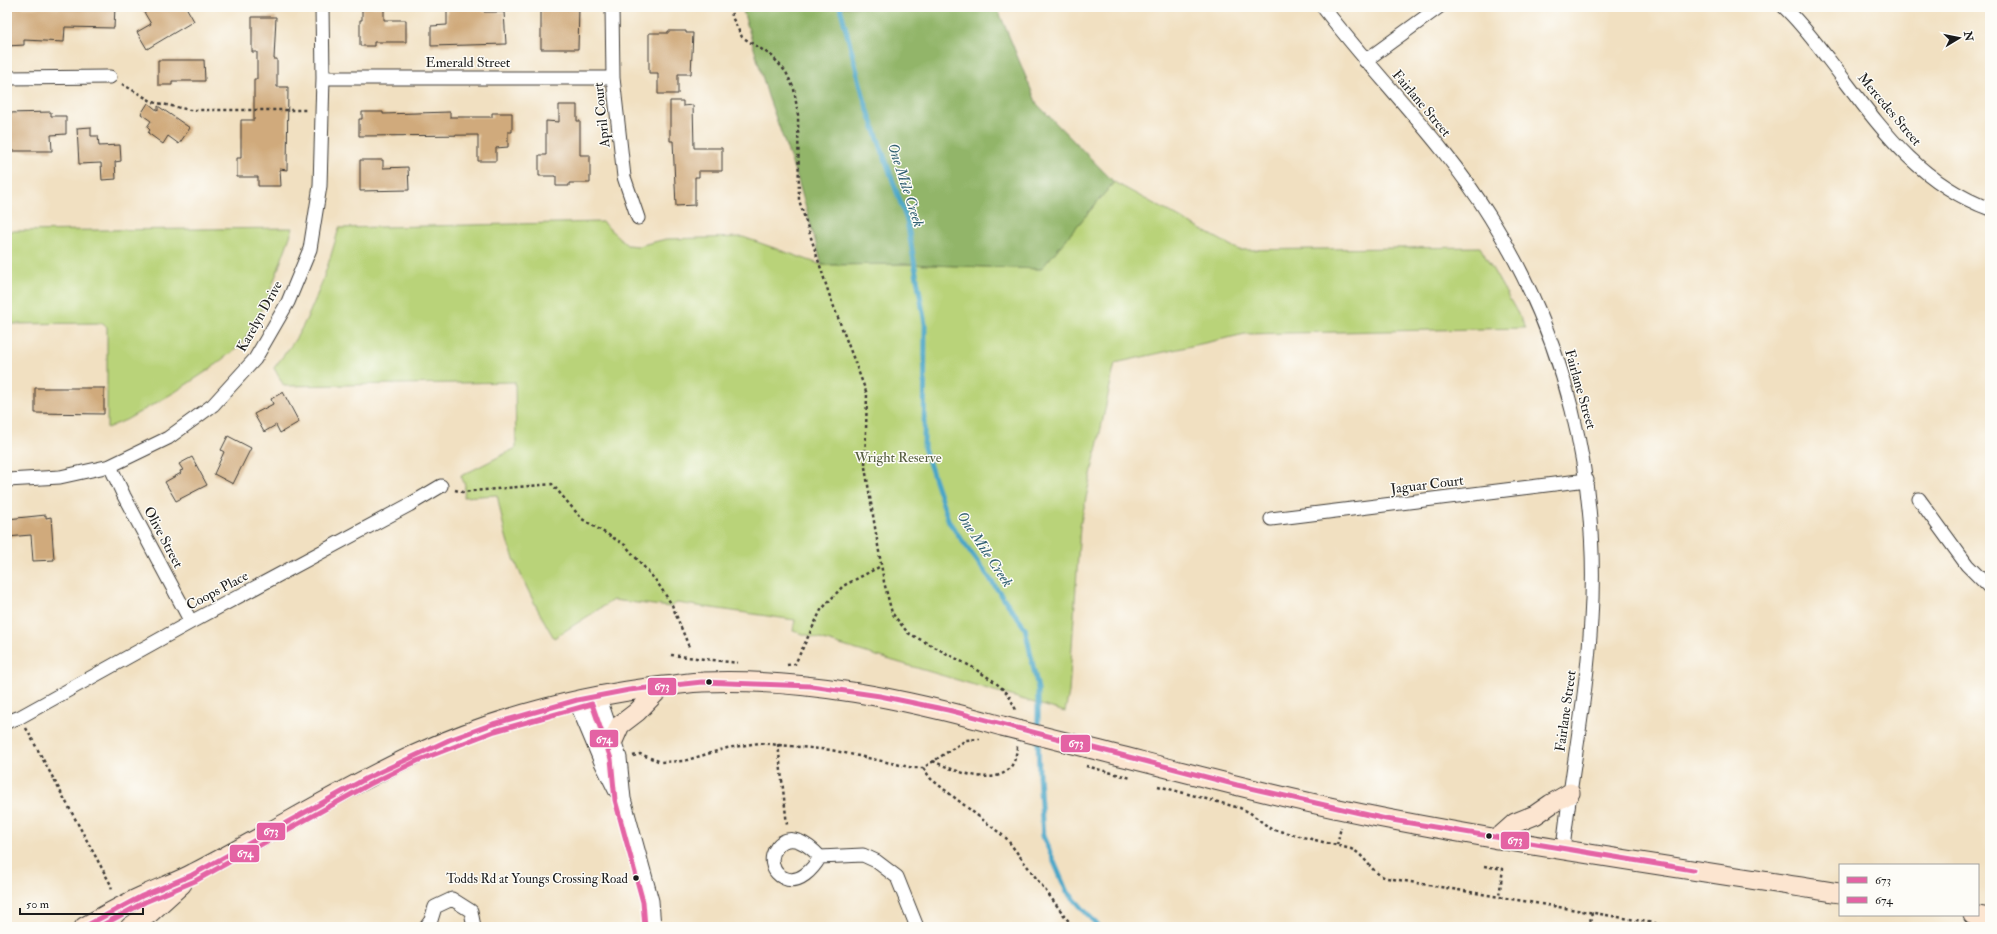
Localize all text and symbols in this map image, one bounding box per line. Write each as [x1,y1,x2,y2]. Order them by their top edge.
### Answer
north arrow [1939,18,1979,58]
text: N [1961,29,1976,43]
street label: Emerald Street [426,54,511,71]
street label: Fairlane Street [1389,66,1455,141]
street label: Mercedes Street [1854,69,1925,150]
street label: April Court [590,81,614,149]
water label: One Mile Creek [883,141,928,230]
street label: Karelyn Drive [233,278,287,355]
street label: Fairlane Street [1561,347,1600,431]
park label: Wright Reserve [853,449,942,466]
street label: Jaguar Court [1389,472,1465,498]
street label: Olive Street [140,504,187,571]
water label: One Mile Creek [952,508,1017,591]
street label: Coops Place [183,567,252,615]
street label: Fairlane Street [1551,669,1580,753]
line badge: 673 [647,677,677,696]
unlabelled marker [704,677,714,687]
text: 673 [655,680,669,693]
line badge: 674 [589,729,619,748]
text: 674 [596,733,613,747]
line badge: 673 [1060,734,1091,753]
text: 673 [1069,737,1083,750]
line badge: 673 [256,822,286,841]
text: 673 [264,825,278,838]
unlabelled marker [1484,831,1494,841]
line badge: 673 [1500,831,1530,850]
text: 673 [1508,834,1522,847]
line badge: 674 [229,844,260,863]
text: 674 [237,847,254,861]
legend [1839,864,1979,916]
place label: Todds Rd at Youngs Crossing Road [446,871,629,887]
marker: Todds Rd at Youngs Crossing Road [631,873,641,883]
text: 673 [1875,873,1891,888]
scale bar [20,890,143,916]
text: 674 [1875,893,1893,908]
text: 50 m [26,897,50,912]

